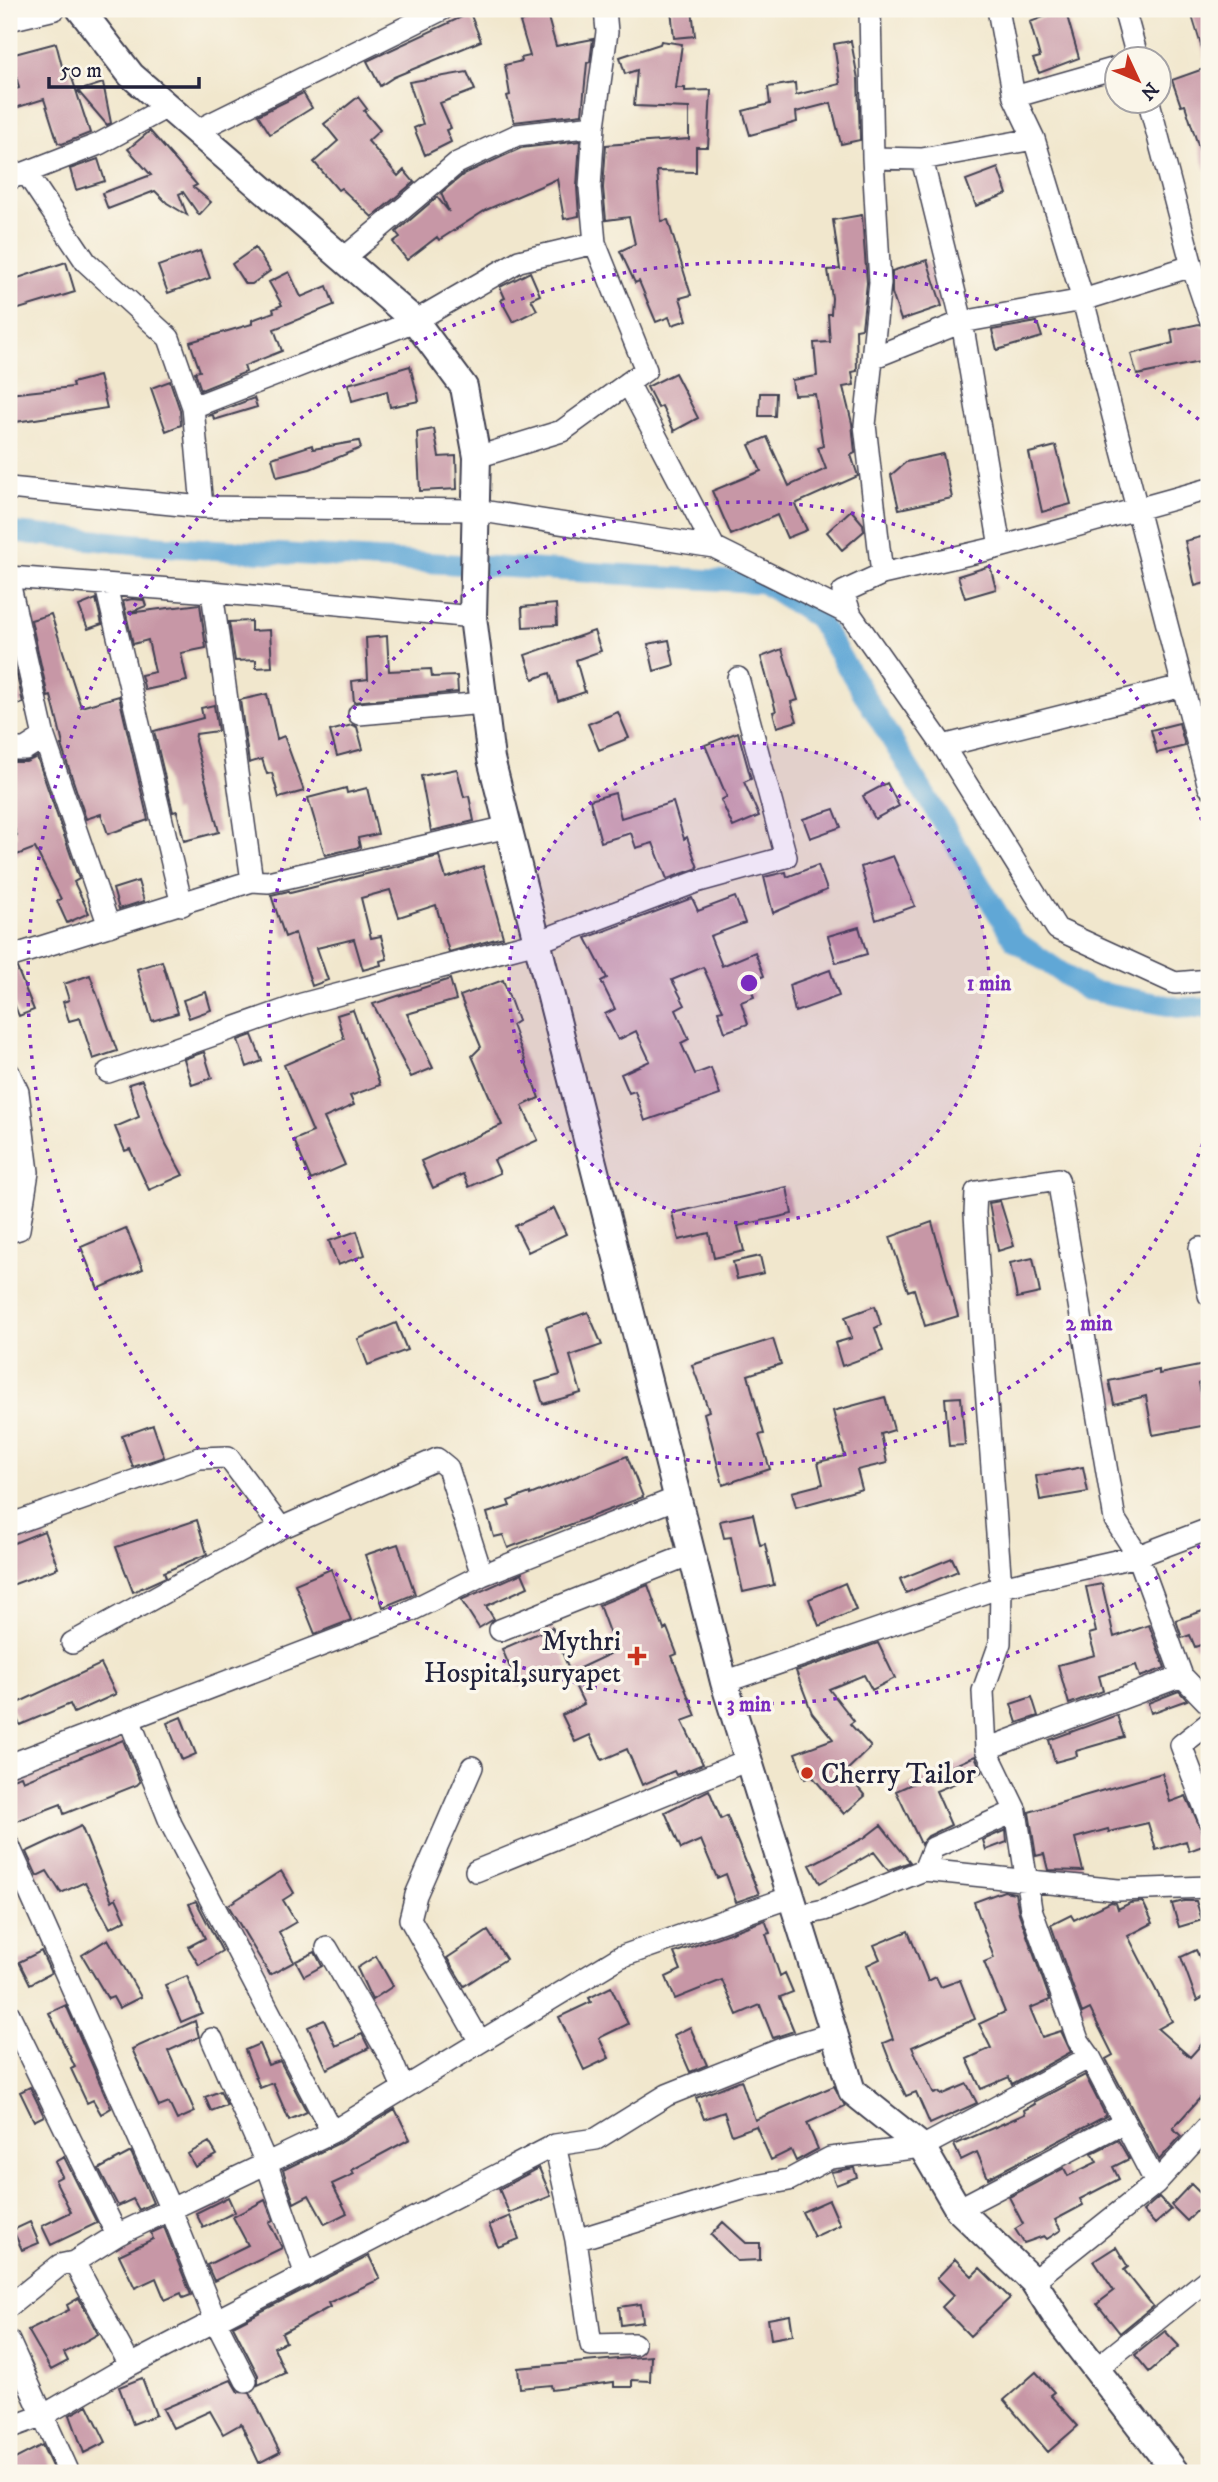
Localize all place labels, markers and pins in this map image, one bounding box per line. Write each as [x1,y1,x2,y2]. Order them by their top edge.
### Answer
centre of rings [737,971,761,995]
place label: Mythri Hospital,suryapet [424,1624,621,1691]
marker: Mythri Hospital,suryapet [627,1646,647,1666]
place label: Cherry Tailor [821,1757,977,1792]
marker: Cherry Tailor [799,1765,815,1781]

